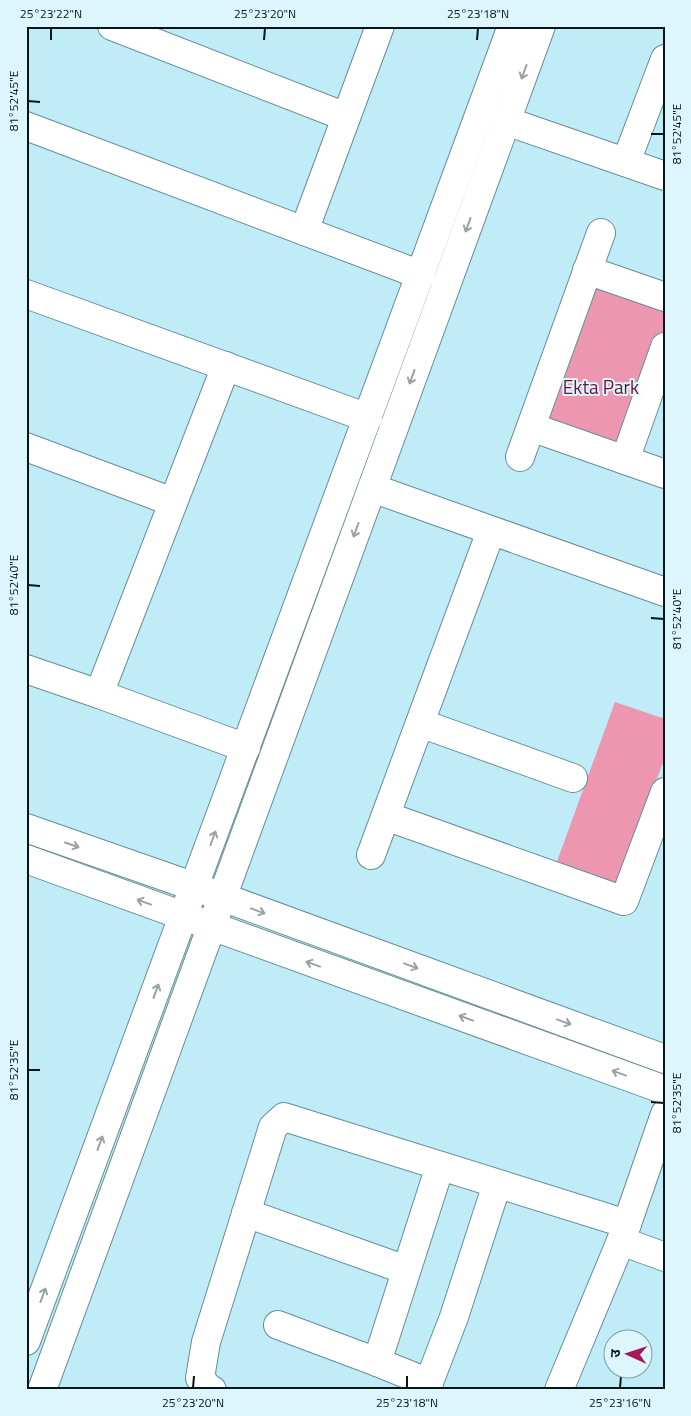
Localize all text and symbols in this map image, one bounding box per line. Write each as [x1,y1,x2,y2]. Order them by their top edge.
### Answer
text: 25°23'22"N [20,4,82,23]
text: 25°23'20"N [234,4,296,23]
text: 25°23'18"N [447,4,509,23]
one-way arrow [519,64,528,79]
text: 81°52'45"E [4,70,23,131]
text: 81°52'45"E [667,103,686,164]
one-way arrow [463,216,472,232]
one-way arrow [407,369,416,384]
park label: Ekta Park [563,372,639,401]
one-way arrow [351,522,360,537]
text: 81°52'40"E [4,554,23,615]
text: 81°52'40"E [667,588,686,649]
one-way arrow [209,831,218,846]
one-way arrow [64,840,80,850]
one-way arrow [137,897,152,906]
one-way arrow [250,907,266,916]
one-way arrow [305,958,321,968]
one-way arrow [403,962,418,971]
one-way arrow [152,983,161,999]
one-way arrow [459,1013,474,1022]
one-way arrow [556,1018,571,1027]
text: 81°52'35"E [4,1039,23,1100]
one-way arrow [612,1068,627,1077]
text: 81°52'35"E [667,1072,686,1133]
one-way arrow [96,1136,105,1151]
one-way arrow [39,1288,48,1303]
north arrow [604,1328,654,1378]
text: उ [604,1348,625,1358]
text: 25°23'20"N [162,1393,224,1412]
text: 25°23'18"N [376,1393,438,1412]
text: 25°23'16"N [589,1393,651,1412]

